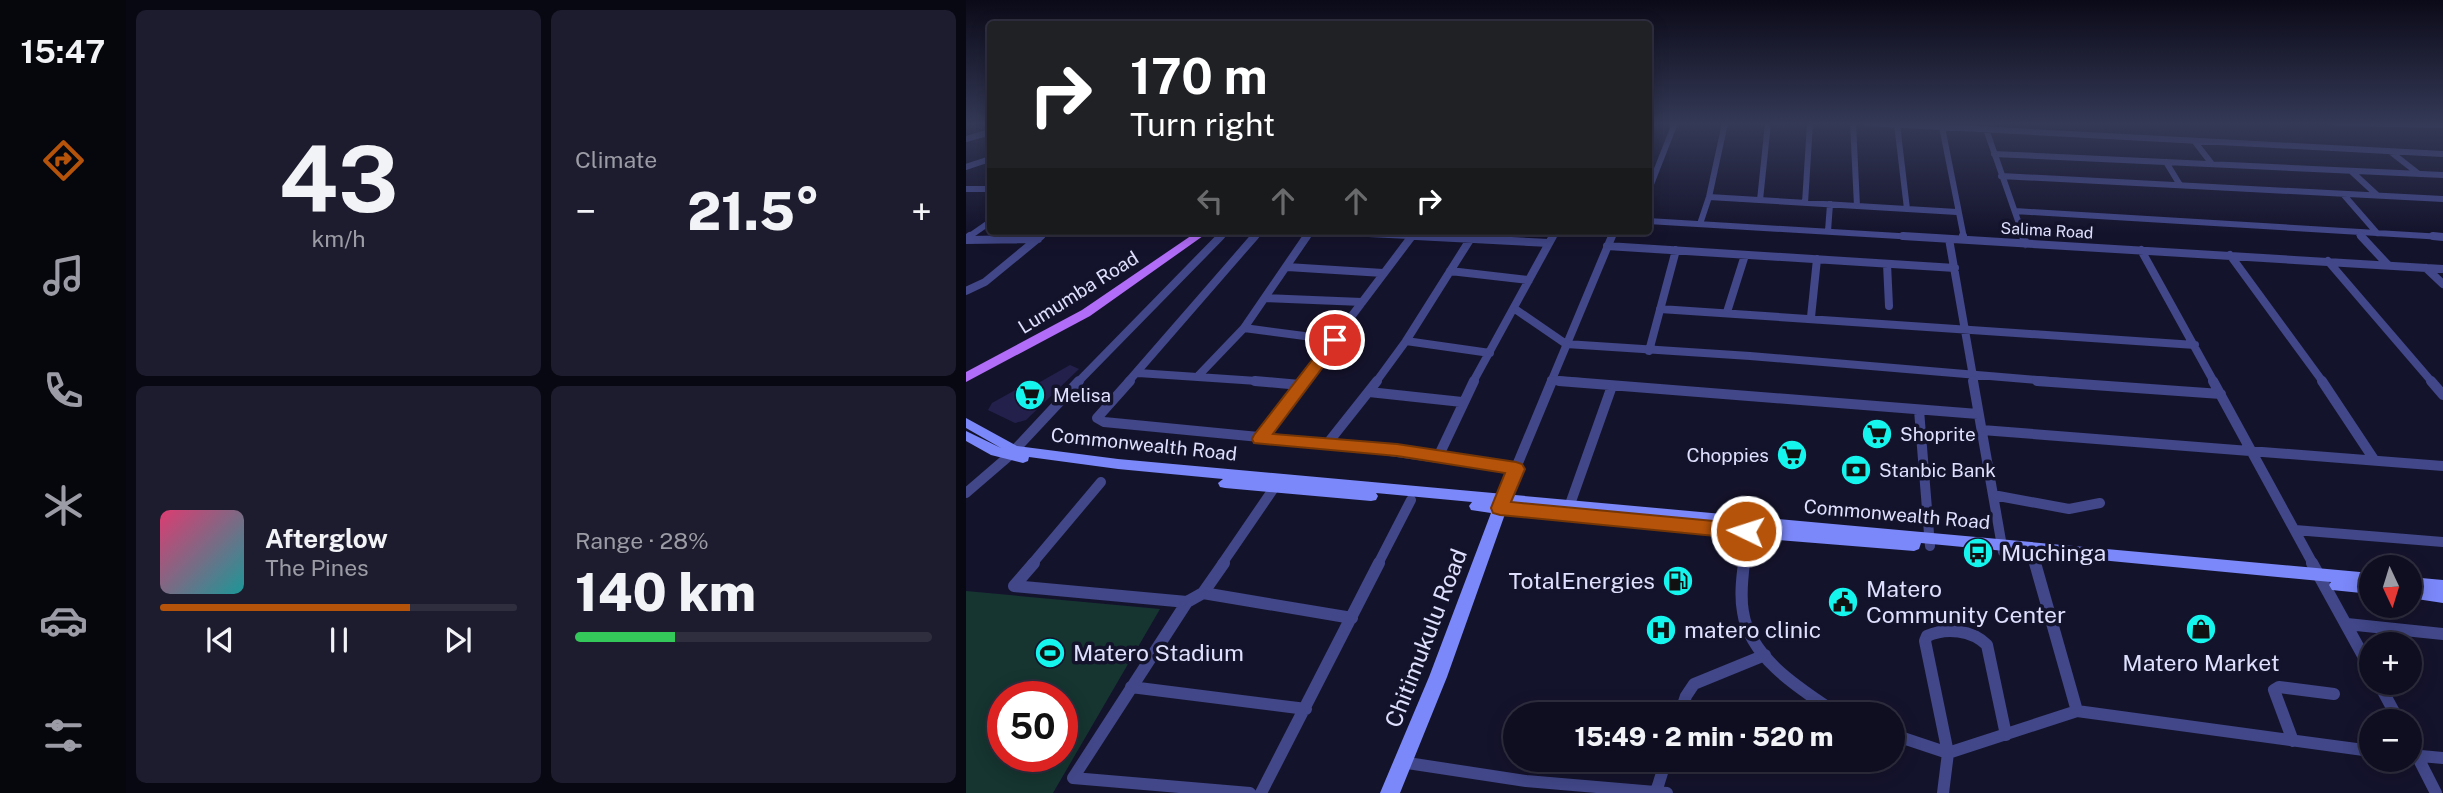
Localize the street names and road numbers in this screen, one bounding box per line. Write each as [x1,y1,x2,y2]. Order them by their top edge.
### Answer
street label: Salima Road [2000,219,2094,242]
street label: Lumumba Road [1014,246,1142,338]
street label: Commonwealth Road [1050,423,1238,465]
street label: Commonwealth Road [1803,495,1991,533]
street label: Chitimukulu Road [1379,545,1472,731]

